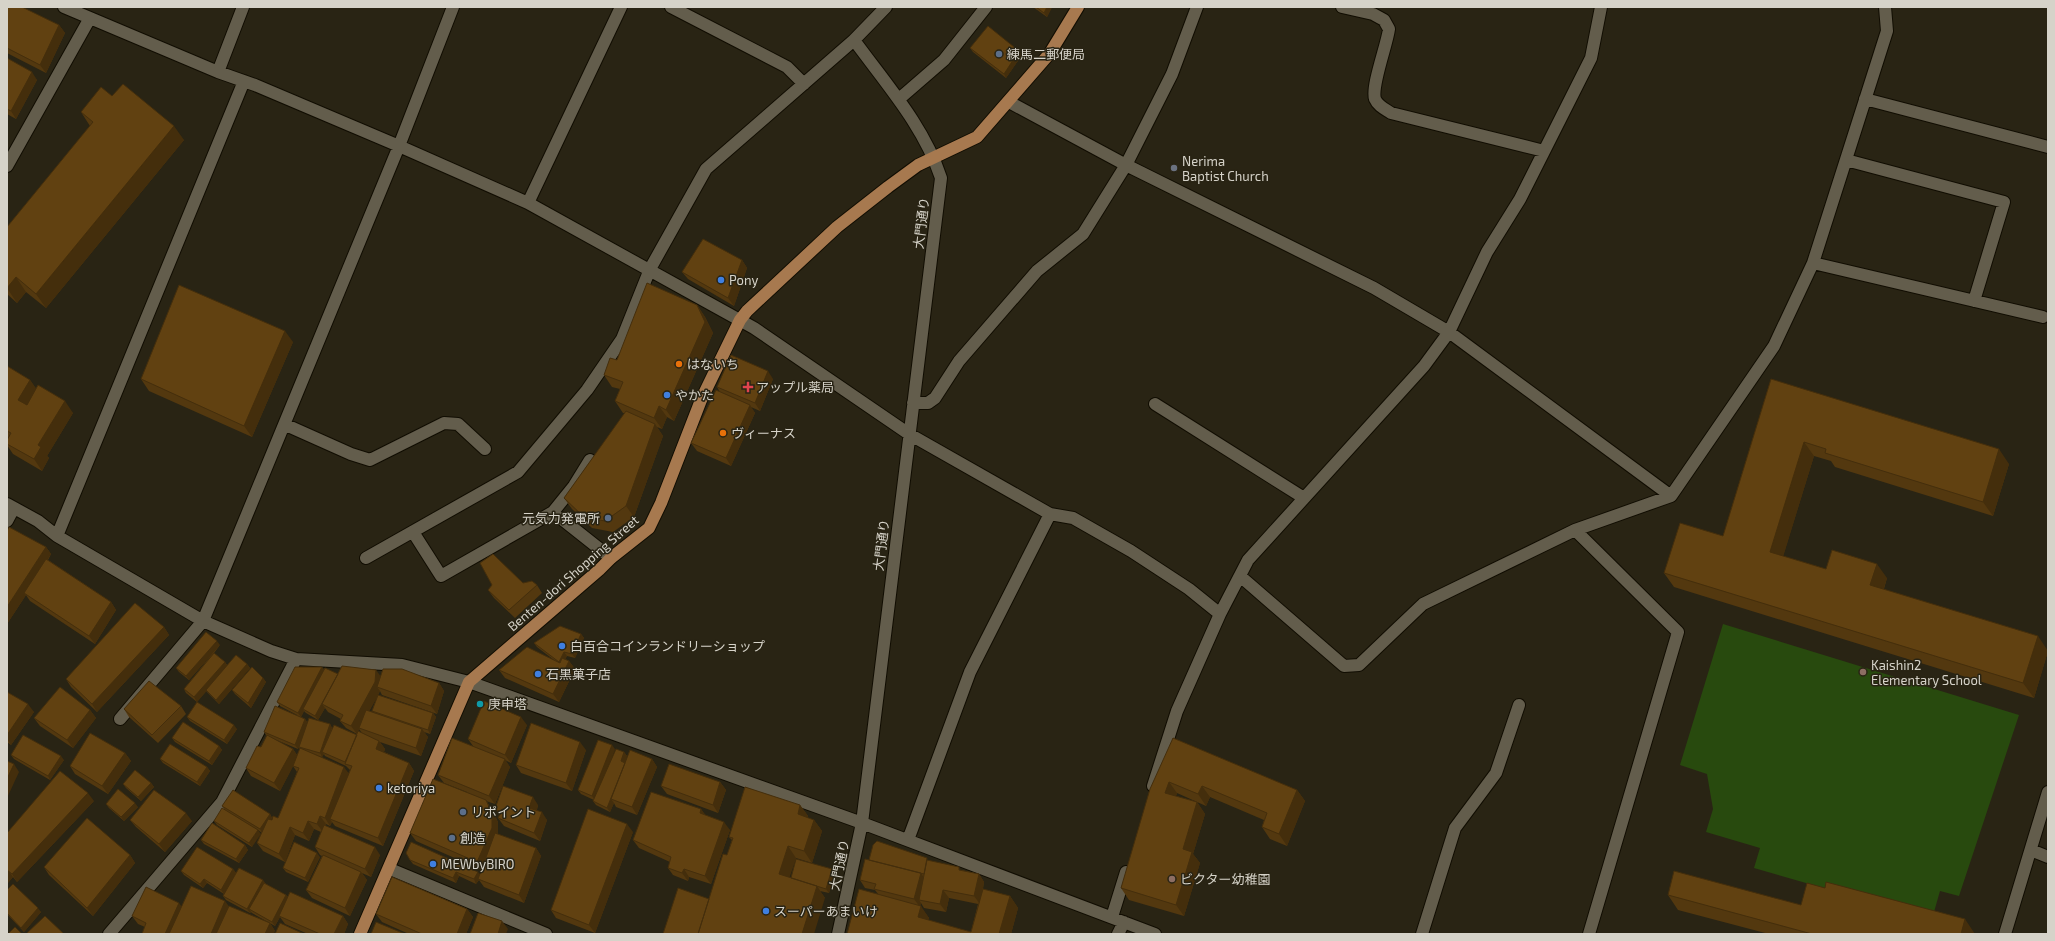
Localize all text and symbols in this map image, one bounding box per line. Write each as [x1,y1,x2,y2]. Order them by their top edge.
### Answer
place label: 練馬二郵便局 [1007,46,1085,62]
marker: 練馬二郵便局 [994,49,1004,59]
place label: Nerima Baptist Church [1182,153,1269,184]
marker: Nerima Baptist Church [1169,163,1179,173]
street label: 大門通り [910,196,932,250]
place label: Pony [729,272,759,288]
marker: Pony [716,275,726,285]
place label: はないち [687,356,739,372]
marker: はないち [674,359,684,369]
place label: アップル薬局 [756,379,834,395]
marker: アップル薬局 [743,382,753,392]
place label: やかた [675,387,714,403]
marker: やかた [662,390,672,400]
place label: ヴィーナス [731,425,796,441]
marker: ヴィーナス [718,428,728,438]
place label: 元気力発電所 [522,510,600,526]
street label: Benten-dori Shopping Street [504,512,642,634]
marker: 元気力発電所 [603,513,613,523]
street label: 大門通り [870,518,892,572]
place label: 白百合コインランドリーショップ [570,638,765,654]
marker: 白百合コインランドリーショップ [557,641,567,651]
place label: Kaishin2 Elementary School [1871,657,1982,688]
place label: 石黒菓子店 [546,666,611,682]
marker: Kaishin2 Elementary School [1858,667,1868,677]
marker: 石黒菓子店 [533,669,543,679]
place label: 庚申塔 [488,696,527,712]
marker: 庚申塔 [475,699,485,709]
place label: ketoriya [387,780,435,796]
marker: ketoriya [374,783,384,793]
place label: リポイント [471,804,536,820]
marker: リポイント [458,807,468,817]
place label: 創造 [460,830,486,846]
marker: 創造 [447,833,457,843]
street label: 大門通り [826,838,852,892]
place label: MEWbyBIRO [441,856,514,872]
marker: MEWbyBIRO [428,859,438,869]
place label: ビクター幼稚園 [1180,871,1270,887]
marker: ビクター幼稚園 [1167,874,1177,884]
place label: スーパーあまいけ [774,903,878,919]
marker: スーパーあまいけ [761,906,771,916]

